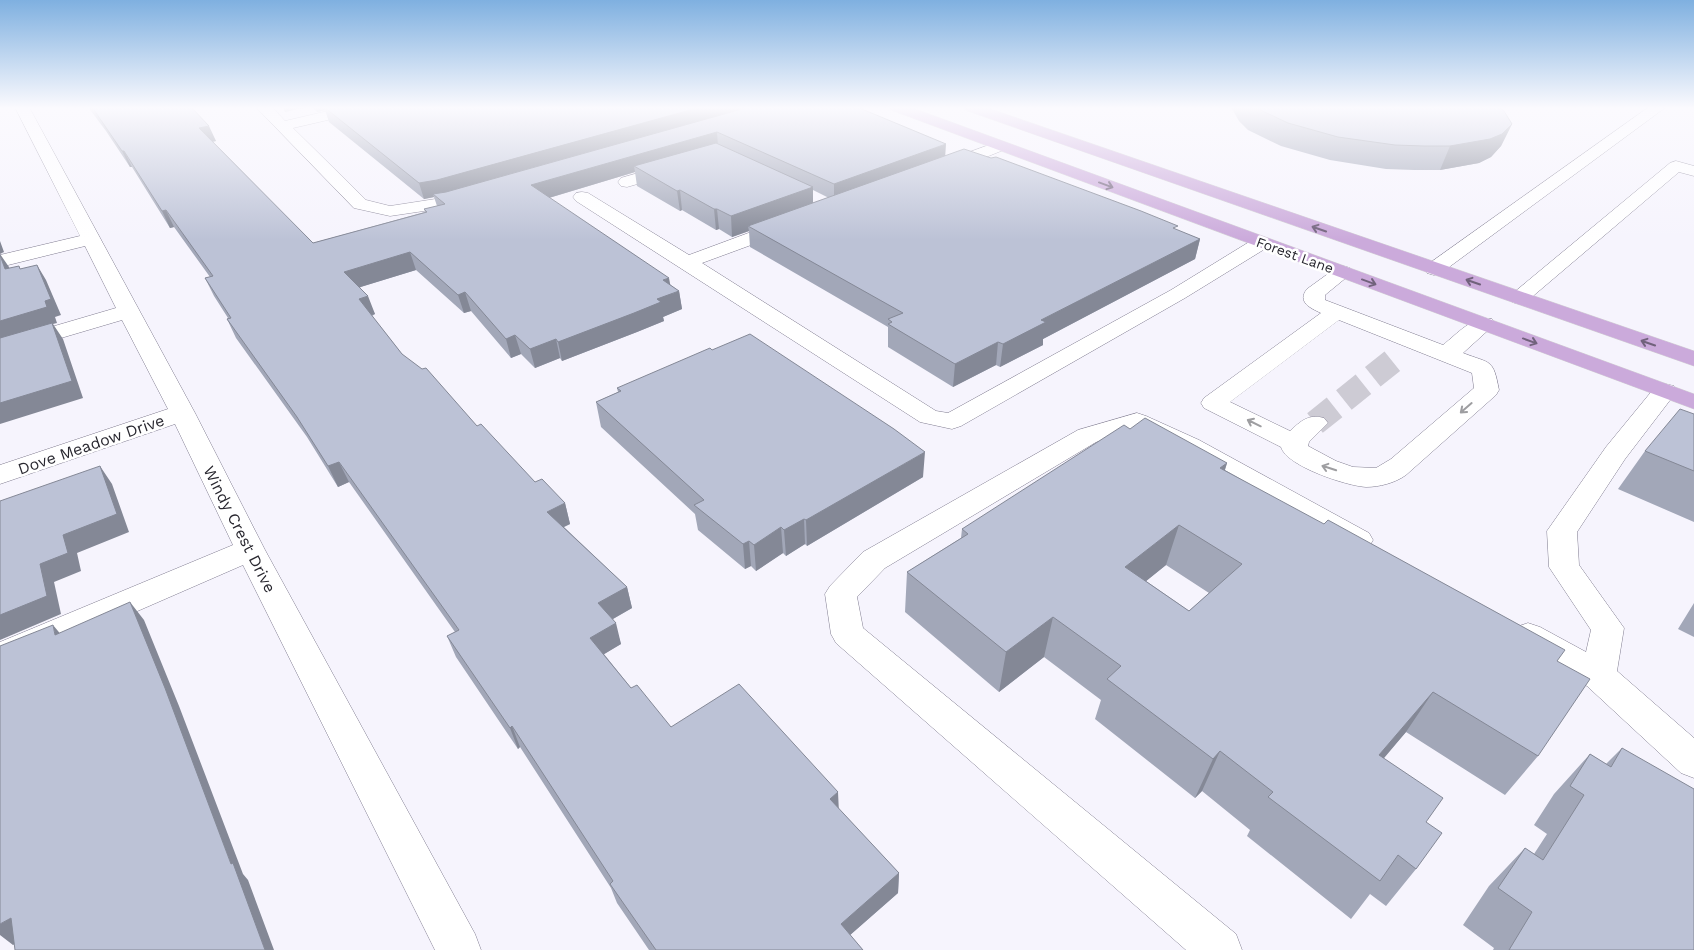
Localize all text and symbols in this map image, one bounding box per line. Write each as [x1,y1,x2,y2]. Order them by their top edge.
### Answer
one-way arrow [1098,181,1113,190]
one-way arrow [1312,224,1327,233]
street label: Forest Lane [1254,234,1336,276]
one-way arrow [1465,277,1481,286]
one-way arrow [1360,278,1376,287]
one-way arrow [1521,337,1537,346]
one-way arrow [1641,338,1656,347]
one-way arrow [1460,403,1473,414]
street label: Dove Meadow Drive [15,410,167,478]
one-way arrow [1247,418,1262,428]
street label: Windy Crest Drive [199,463,280,596]
one-way arrow [1322,463,1338,472]

